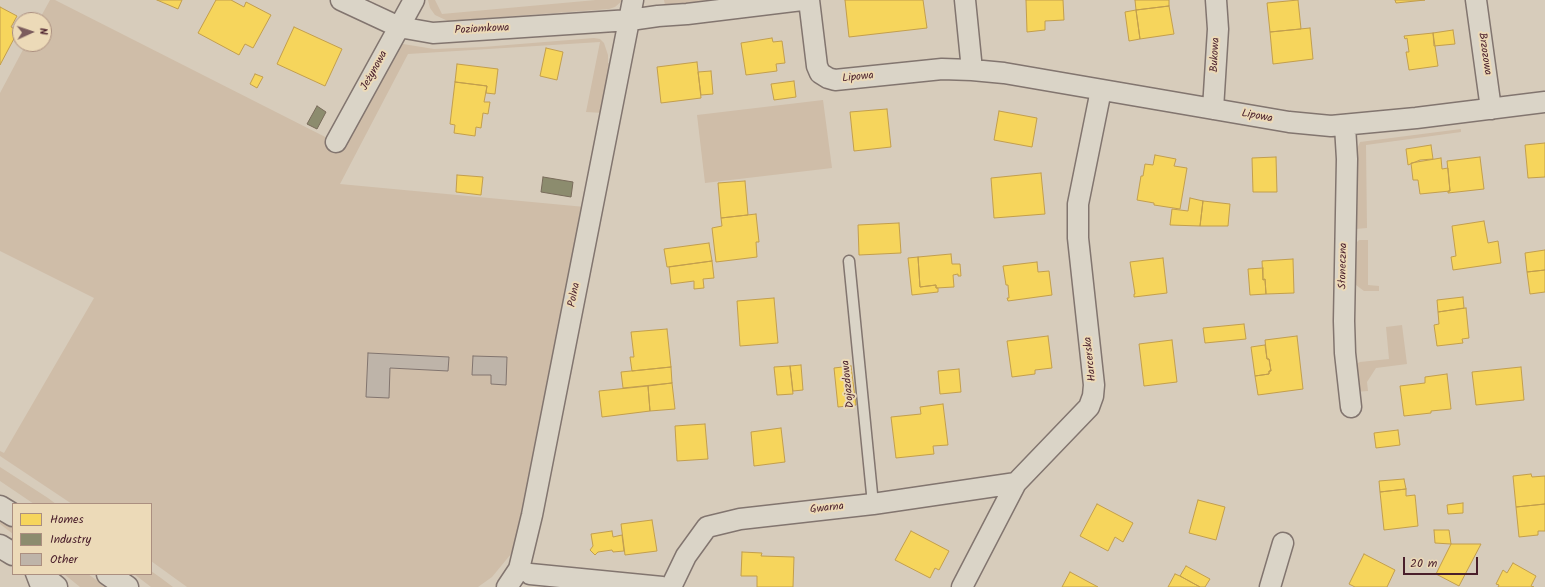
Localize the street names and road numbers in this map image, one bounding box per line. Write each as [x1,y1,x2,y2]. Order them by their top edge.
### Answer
street label: Poziomkowa [454,22,510,38]
street label: Brzozowa [1474,32,1494,76]
street label: Bukowa [1208,37,1224,73]
street label: Jeżynowa [359,49,391,93]
street label: Lipowa [842,70,874,86]
street label: Lipowa [1240,108,1274,126]
street label: Słoneczna [1337,243,1351,289]
street label: Polna [566,282,584,308]
street label: Harcerska [1082,336,1100,382]
street label: Dojazdowa [840,359,858,409]
street label: Gwarna [809,501,845,517]

